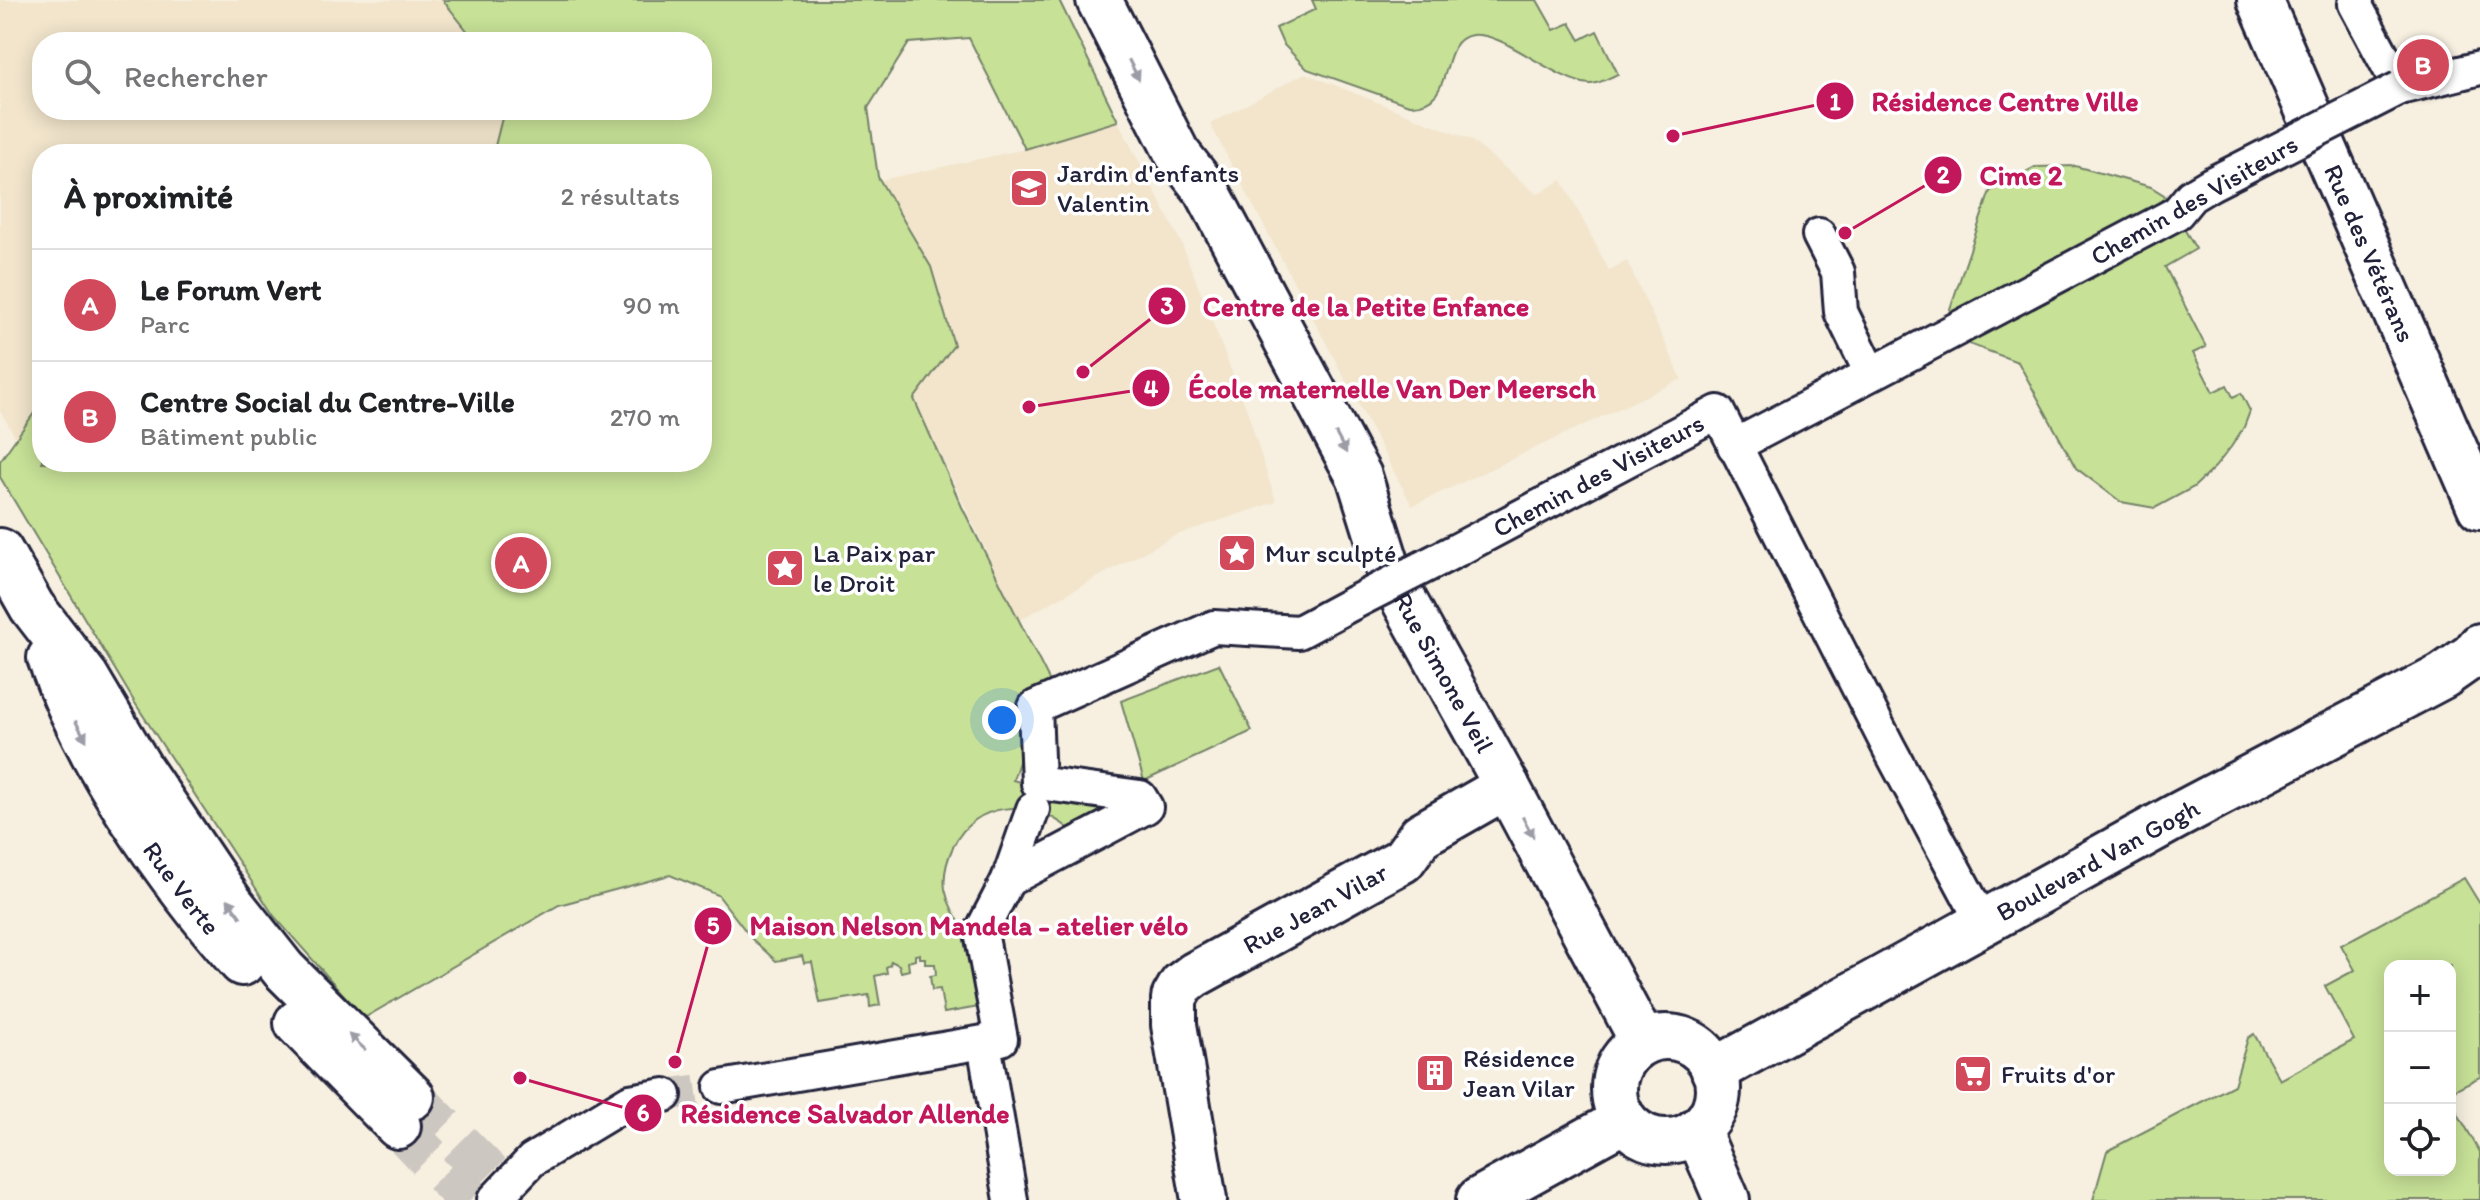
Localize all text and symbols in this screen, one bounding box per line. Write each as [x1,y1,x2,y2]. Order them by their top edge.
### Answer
search box [32,32,712,120]
pin: B [2397,35,2449,95]
icon: search [60,54,104,98]
text: Rechercher [124,58,268,95]
one-way arrow [1128,58,1141,81]
callout: Résidence Centre Ville [1815,75,2155,127]
text: Résidence Centre Ville [1871,84,2139,118]
text: 1 [1829,87,1841,116]
street label: Chemin des Visiteurs [2085,128,2303,272]
callout: Cime 2 [1923,149,2078,201]
place label: Jardin d'enfants Valentin [1057,157,1239,219]
text: Cime 2 [1979,158,2063,192]
street label: Rue des Vétérans [2317,159,2423,347]
text: 2 [1937,160,1950,189]
school or university icon: Jardin d'enfants Valentin [1008,167,1050,209]
text: À proximité [64,176,233,217]
text: 2 résultats [560,180,680,212]
text: Le Forum Vert [140,271,322,308]
callout: Centre de la Petite Enfance [1147,280,1546,332]
text: A [82,289,98,321]
text: 90 m [623,289,680,321]
text: Centre de la Petite Enfance [1203,289,1529,323]
text: 3 [1160,291,1174,320]
text: Parc [140,308,190,340]
callout: École maternelle Van Der Meersch [1131,362,1613,414]
text: École maternelle Van Der Meersch [1188,371,1597,405]
text: 4 [1144,374,1159,403]
text: Centre Social du Centre-Ville [140,383,515,420]
text: B [82,401,98,433]
text: 270 m [610,401,680,433]
street label: Chemin des Visiteurs [1487,406,1709,544]
text: Bâtiment public [140,420,317,452]
one-way arrow [1335,432,1348,455]
place icon: Mur sculpté [1216,532,1258,574]
pin: A [495,533,547,593]
place label: La Paix par le Droit [813,537,936,599]
place label: Mur sculpté [1265,537,1396,569]
place icon: La Paix par le Droit [764,547,806,589]
street label: Rue Simone Veil [1387,586,1501,758]
your location [982,700,1022,740]
one-way arrow [74,720,88,742]
street label: Boulevard Van Gogh [1991,791,2205,928]
one-way arrow [1521,816,1535,838]
street label: Rue Verte [136,835,227,941]
street label: Rue Jean Vilar [1237,855,1394,961]
one-way arrow [226,897,242,919]
callout: Maison Nelson Mandela - atelier vélo [693,900,1206,952]
text: Maison Nelson Mandela - atelier vélo [750,908,1188,942]
text: 5 [707,911,720,940]
map controls [2384,960,2456,1176]
button: + [2384,960,2456,1032]
button: − [2384,1032,2456,1104]
one-way arrow [347,1033,366,1051]
place label: Résidence Jean Vilar [1463,1042,1575,1104]
building icon: Résidence Jean Vilar [1414,1052,1456,1094]
supermarket icon: Fruits d'or [1952,1053,1994,1095]
place label: Fruits d'or [2001,1058,2115,1090]
callout: Résidence Salvador Allende [623,1087,1026,1139]
text: Résidence Salvador Allende [681,1096,1009,1130]
text: 6 [637,1098,650,1127]
button: locate [2384,1104,2456,1176]

